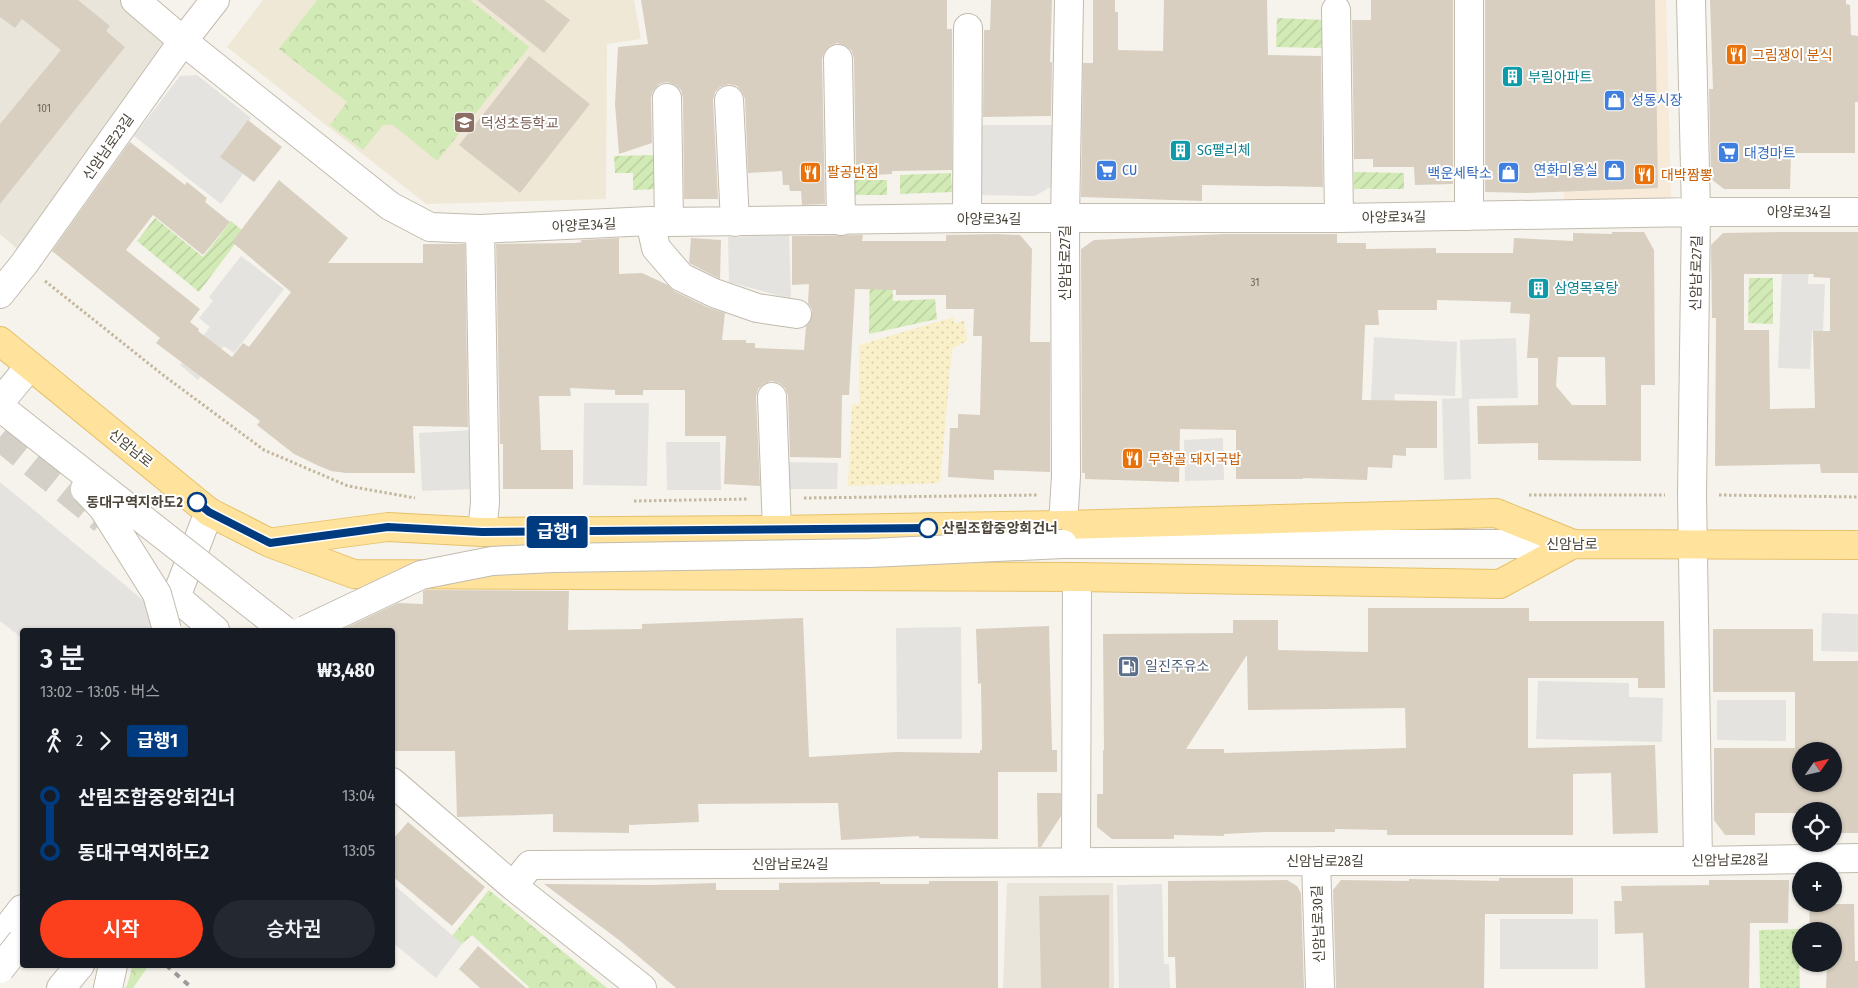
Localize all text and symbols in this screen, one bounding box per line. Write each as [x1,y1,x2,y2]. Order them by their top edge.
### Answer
restaurant icon: 그림쟁이 분식 [1724,43,1748,67]
place label: 그림쟁이 분식 [1752,47,1833,64]
building icon: 부림아파트 [1500,65,1524,89]
place label: 부림아파트 [1528,69,1593,86]
shop icon: 성동시장 [1603,88,1627,112]
place label: 성동시장 [1631,92,1683,109]
house number: 101 [37,102,51,115]
street label: 신암남로23길 [79,111,137,184]
school or university icon: 덕성초등학교 [453,111,477,135]
place label: 덕성초등학교 [481,115,558,132]
building icon: SG팰리체 [1169,138,1193,162]
supermarket icon: 대경마트 [1716,141,1740,165]
place label: SG팰리체 [1197,142,1251,159]
place label: 대경마트 [1744,145,1796,162]
supermarket icon: CU [1094,158,1118,182]
shop icon: 연화미용실 [1602,158,1626,182]
restaurant icon: 팔공반점 [799,160,823,184]
shop icon: 백운세탁소 [1496,161,1520,185]
place label: CU [1122,162,1137,179]
place label: 연화미용실 [1534,162,1598,179]
restaurant icon: 대박짬뽕 [1633,163,1657,187]
place label: 팔공반점 [827,164,879,181]
place label: 백운세탁소 [1428,165,1492,182]
place label: 대박짬뽕 [1661,167,1713,184]
street label: 아양로34길 [1767,204,1831,221]
street label: 아양로34길 [1362,208,1426,227]
street label: 아양로34길 [957,211,1021,228]
street label: 아양로34길 [551,215,617,236]
street label: 신암남로27길 [1057,225,1074,301]
street label: 신암남로27길 [1687,235,1706,311]
house number: 31 [1251,276,1260,289]
building icon: 삼영목욕탕 [1526,276,1550,300]
place label: 삼영목욕탕 [1554,280,1619,297]
street label: 신암남로 [105,426,156,471]
restaurant icon: 무학골 돼지국밥 [1120,447,1144,471]
place label: 무학골 돼지국밥 [1148,451,1242,468]
marker: 동대구역지하도2 [187,492,207,512]
place label: 동대구역지하도2 [86,494,184,511]
line badge: 급행1 [528,516,586,548]
marker: 산림조합중앙회건너 [918,518,938,538]
place label: 산림조합중앙회건너 [942,520,1058,537]
text: 급행1 [537,521,577,543]
street label: 신암남로 [1546,536,1598,553]
text: 3 분 [40,642,85,675]
fuel station icon: 일진주유소 [1117,654,1141,678]
place label: 일진주유소 [1145,658,1210,675]
text: ₩3,480 [317,659,375,682]
text: 13:02 – 13:05 · 버스 [40,682,160,701]
icon: walk [40,727,68,755]
icon: forward [91,727,119,755]
text: 급행1 [137,730,178,752]
text: 2 [76,731,83,750]
north arrow [1792,742,1842,792]
map controls [1792,742,1842,972]
text: 산림조합중앙회건너 [78,786,235,809]
text: 13:04 [342,786,375,805]
button: locate [1792,802,1842,852]
text: 동대구역지하도2 [78,841,209,864]
text: 13:05 [342,841,375,860]
street label: 신암남로28길 [1691,851,1769,870]
street label: 신암남로28길 [1286,853,1364,870]
street label: 신암남로24길 [751,856,829,873]
button: + [1792,862,1842,912]
street label: 신암남로30길 [1309,885,1328,963]
button: 시작 [40,900,203,958]
button: 승차권 [213,900,375,958]
button: − [1792,922,1842,972]

